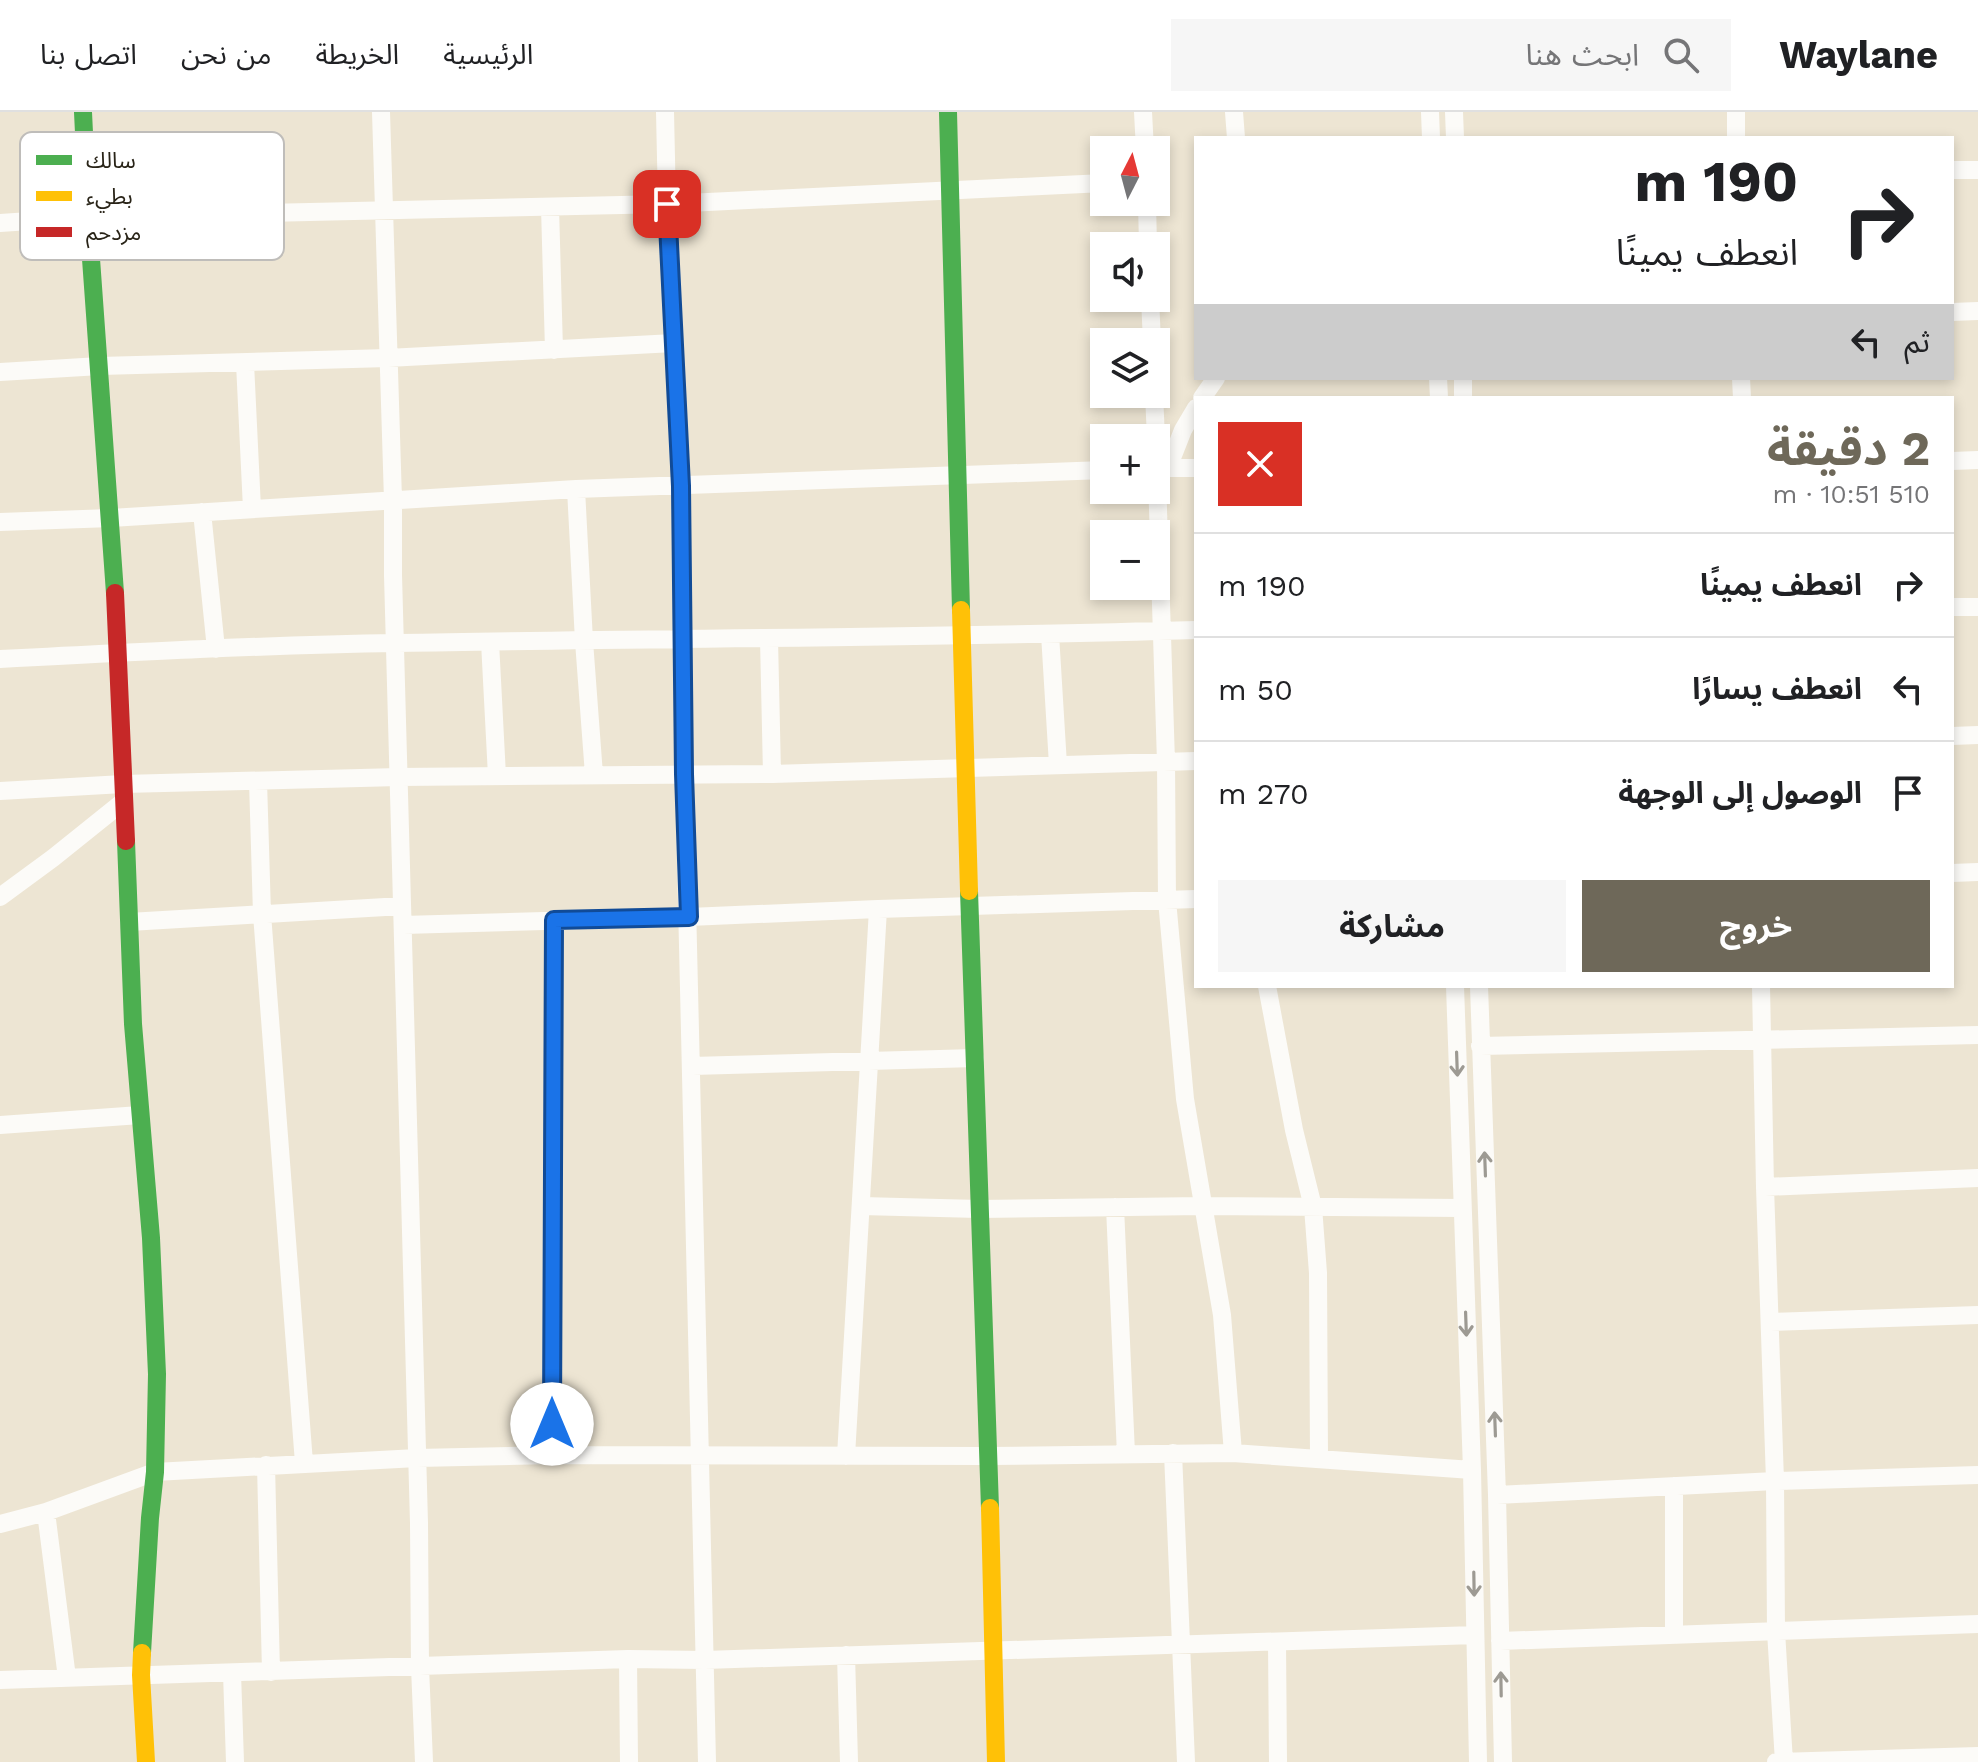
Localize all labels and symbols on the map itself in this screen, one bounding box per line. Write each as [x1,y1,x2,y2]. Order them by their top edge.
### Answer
legend [20,132,284,260]
north arrow [1090,136,1170,216]
text: سالك [86,148,136,173]
pin [633,170,701,238]
text: بطيء [86,184,133,213]
text: مزدحم [86,220,141,249]
one-way arrow [1450,1050,1465,1077]
one-way arrow [1477,1151,1492,1178]
one-way arrow [1459,1310,1474,1337]
position arrow [510,1382,594,1466]
one-way arrow [1487,1411,1502,1438]
one-way arrow [1466,1570,1482,1597]
one-way arrow [1493,1671,1509,1698]

